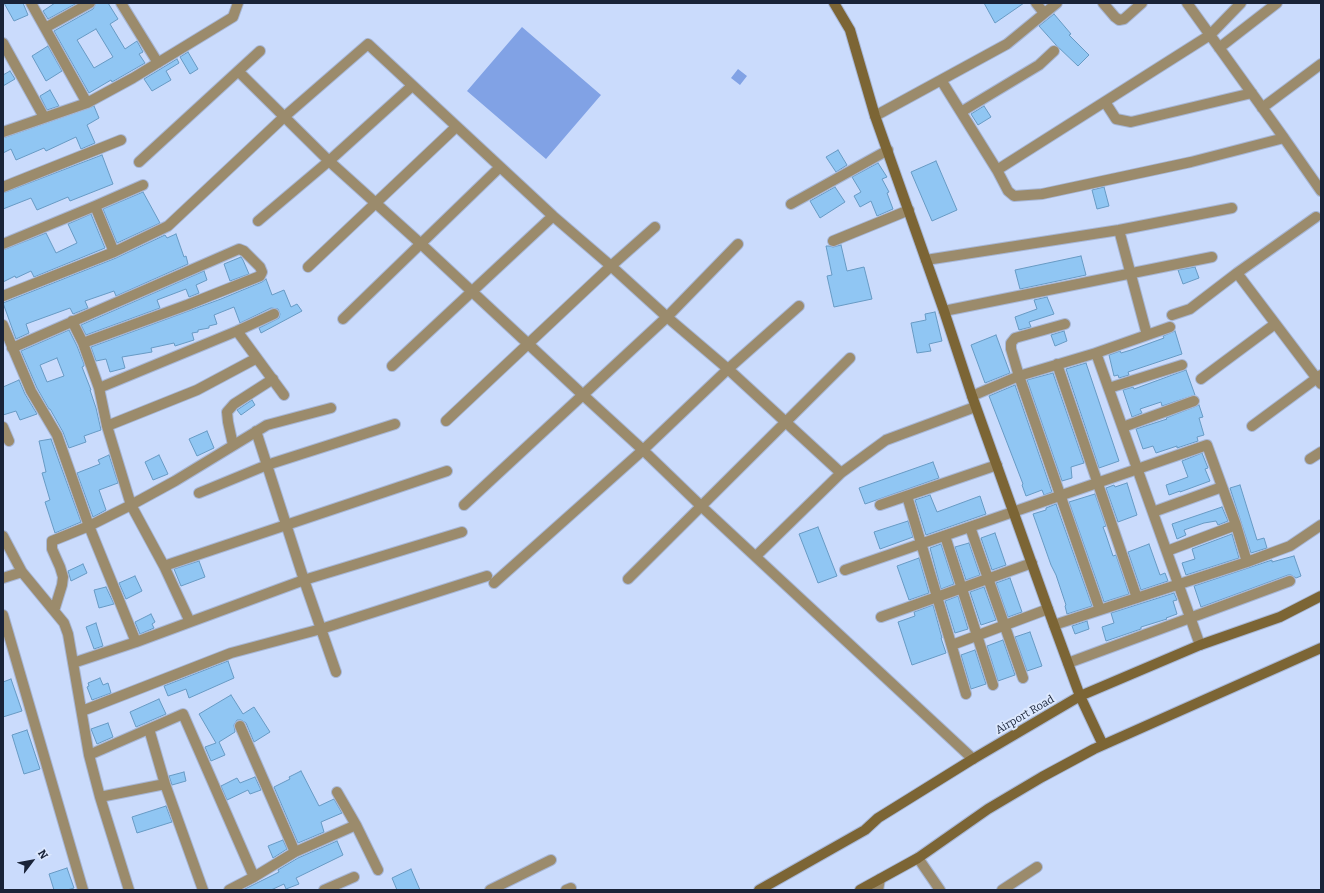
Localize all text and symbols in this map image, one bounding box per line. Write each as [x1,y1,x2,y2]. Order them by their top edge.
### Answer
street label: Airport Road [993,693,1057,737]
north arrow [12,841,52,881]
text: N [35,847,50,861]

